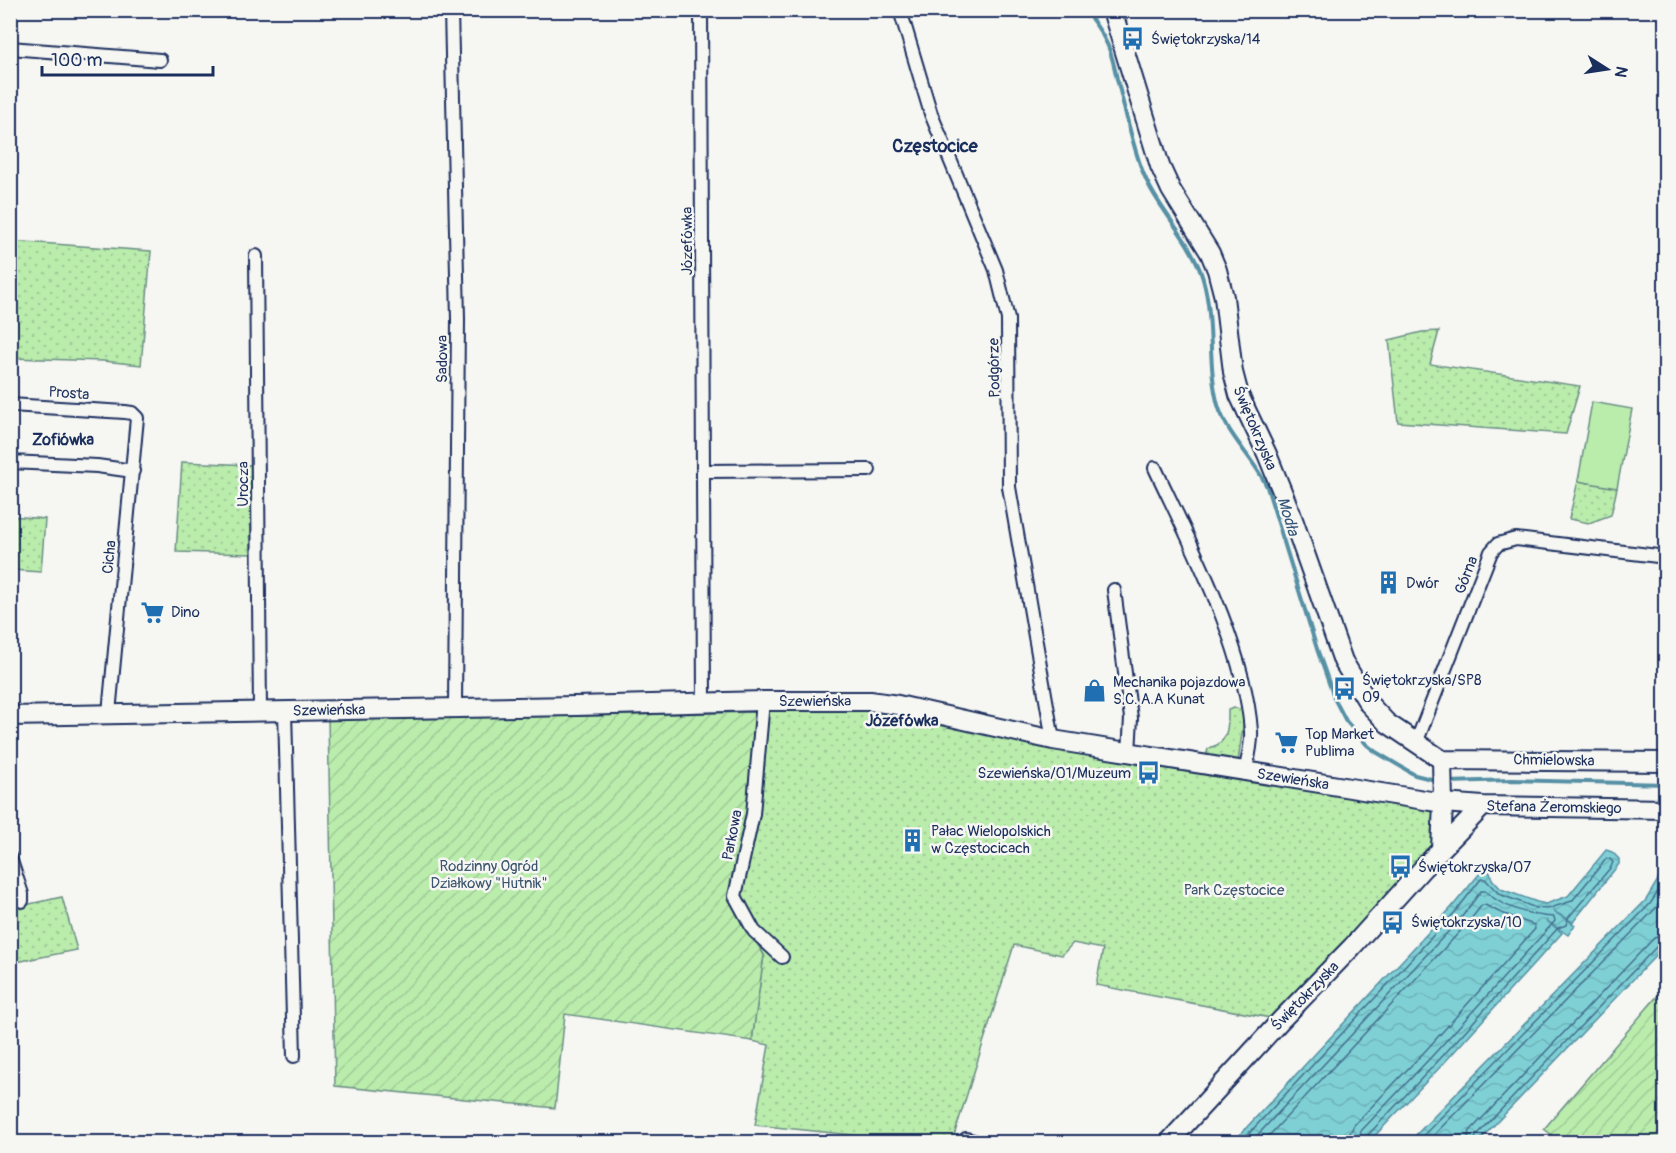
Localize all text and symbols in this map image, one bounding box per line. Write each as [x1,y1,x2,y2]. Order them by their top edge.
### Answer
bus stop icon: Świętokrzyska/14 [1120,26,1146,52]
place label: Świętokrzyska/14 [1151,30,1261,49]
scale bar [42,39,213,77]
north arrow [1577,39,1637,99]
text: 100 m [51,49,103,72]
text: N [1610,65,1632,79]
district label: Częstocice [892,135,979,158]
street label: Józefówka [678,207,697,275]
street label: Sadowa [433,335,452,383]
street label: Podgórze [984,337,1005,398]
street label: Prosta [48,383,90,404]
street label: Świętokrzyska [1228,383,1281,473]
district label: Zofiówka [32,430,94,450]
street label: Urocza [234,461,253,507]
water label: Modła [1273,495,1304,540]
street label: Cicha [98,539,121,575]
street label: Górna [1451,554,1482,597]
building icon: Dwór [1375,570,1401,596]
place label: Dwór [1406,574,1440,593]
supermarket icon: Dino [140,599,166,625]
place label: Dino [171,603,200,622]
place label: Świętokrzyska/SP8 09 [1362,671,1482,707]
place label: Mechanika pojazdowa S.C. A.A Kunat [1113,673,1245,709]
bus stop icon: Świętokrzyska/SP8 09 [1331,676,1357,702]
shop icon: Mechanika pojazdowa S.C. A.A Kunat [1082,678,1108,704]
street label: Szewieńska [779,692,851,711]
street label: Szewieńska [292,700,366,721]
district label: Józefówka [866,711,939,731]
place label: Top Market Publima [1305,725,1375,761]
supermarket icon: Top Market Publima [1274,730,1300,756]
street label: Chmielowska [1513,750,1595,771]
bus stop icon: Szewieńska/01/Muzeum [1136,760,1162,786]
place label: Szewieńska/01/Muzeum [977,764,1131,783]
street label: Szewieńska [1256,764,1330,795]
street label: Stefana Żeromskiego [1486,797,1622,818]
street label: Parkowa [718,808,747,862]
place label: Pałac Wielopolskich w Częstocicach [931,822,1051,858]
building icon: Pałac Wielopolskich w Częstocicach [900,827,926,853]
bus stop icon: Świętokrzyska/07 [1387,854,1413,880]
park label: Rodzinny Ogród Działkowy "Hutnik" [430,857,548,893]
place label: Świętokrzyska/07 [1418,858,1531,877]
park label: Park Częstocice [1184,881,1285,900]
bus stop icon: Świętokrzyska/10 [1380,909,1406,935]
place label: Świętokrzyska/10 [1411,913,1522,932]
street label: Świętokrzyska [1267,958,1343,1035]

